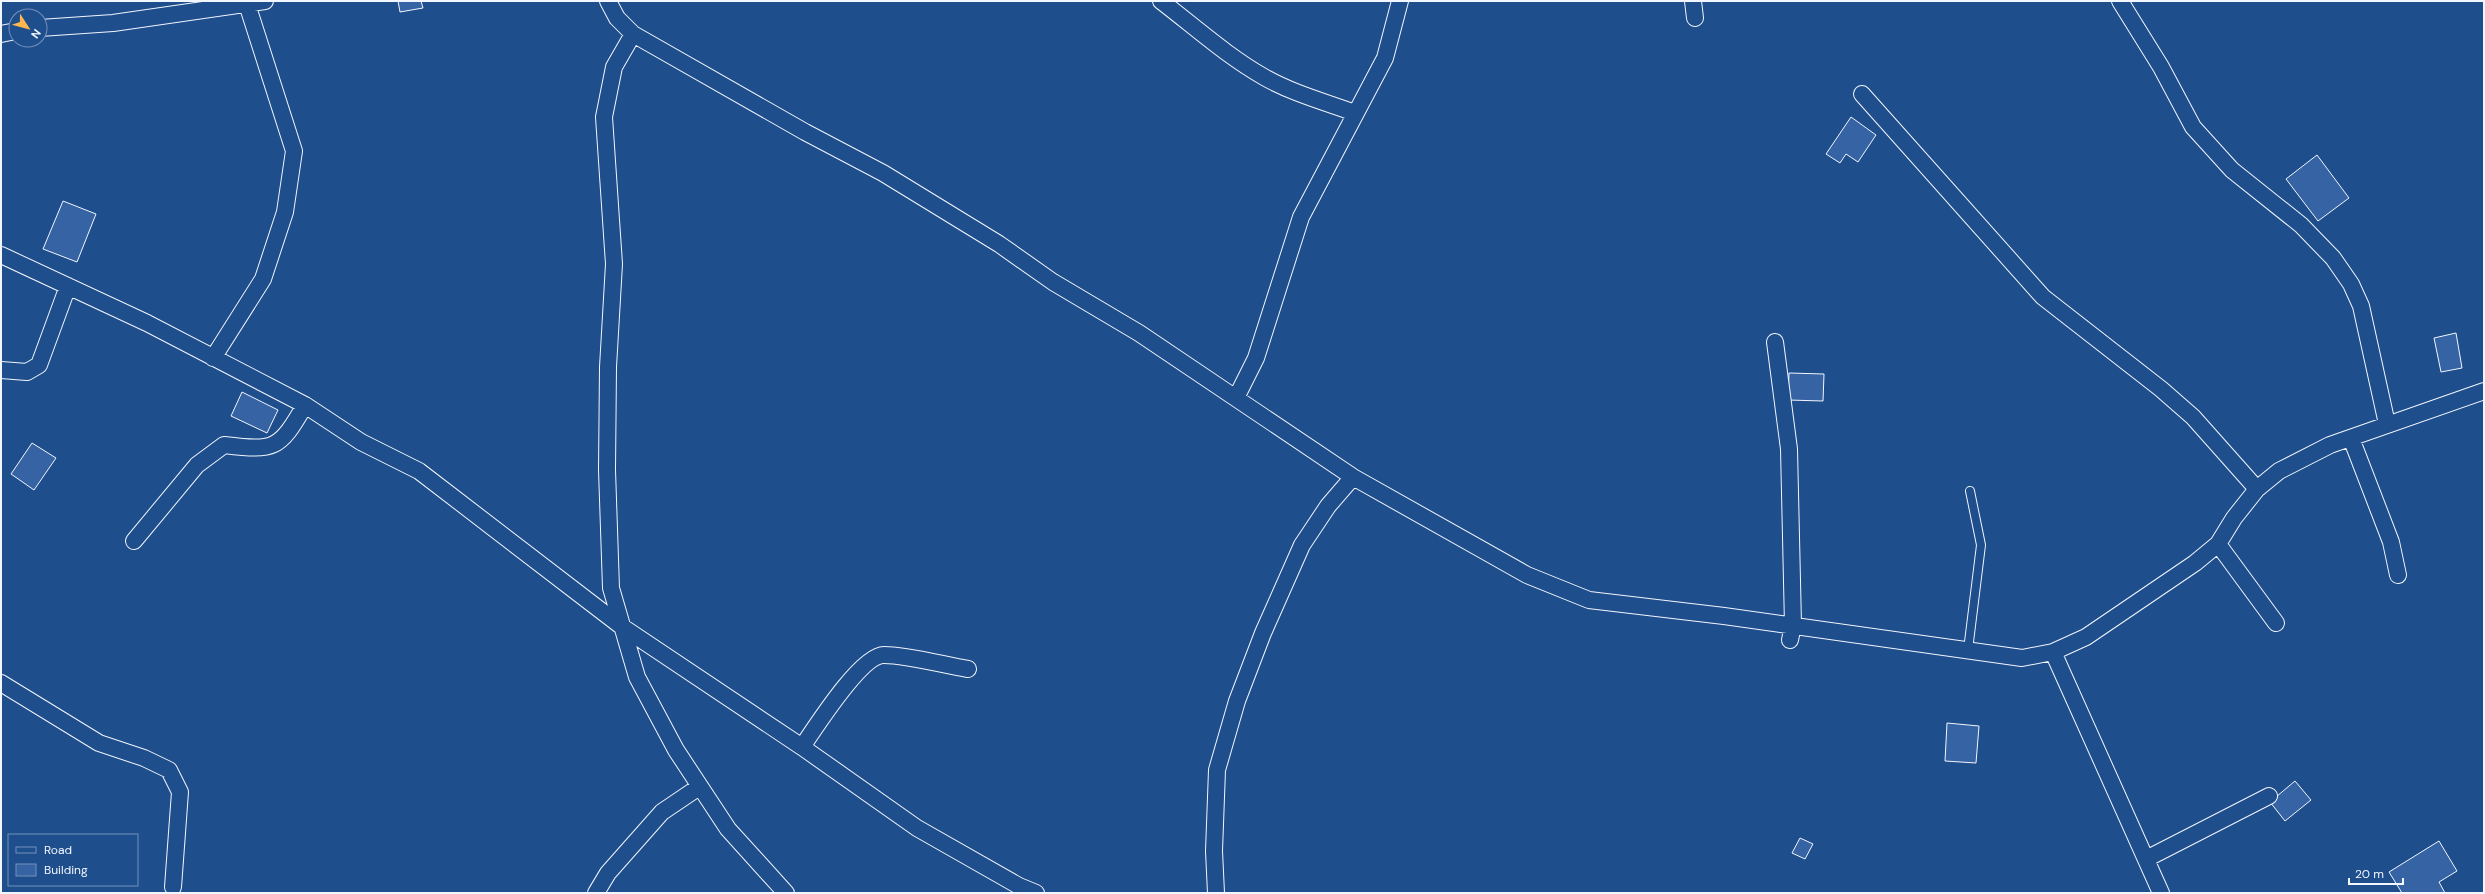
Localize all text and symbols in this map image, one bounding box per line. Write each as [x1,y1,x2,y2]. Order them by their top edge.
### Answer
north arrow [8,8,48,48]
text: N [28,27,44,41]
legend [8,834,138,886]
text: Road [44,842,72,858]
scale bar [2349,860,2403,886]
text: Building [44,862,88,878]
text: 20 m [2355,866,2384,882]

